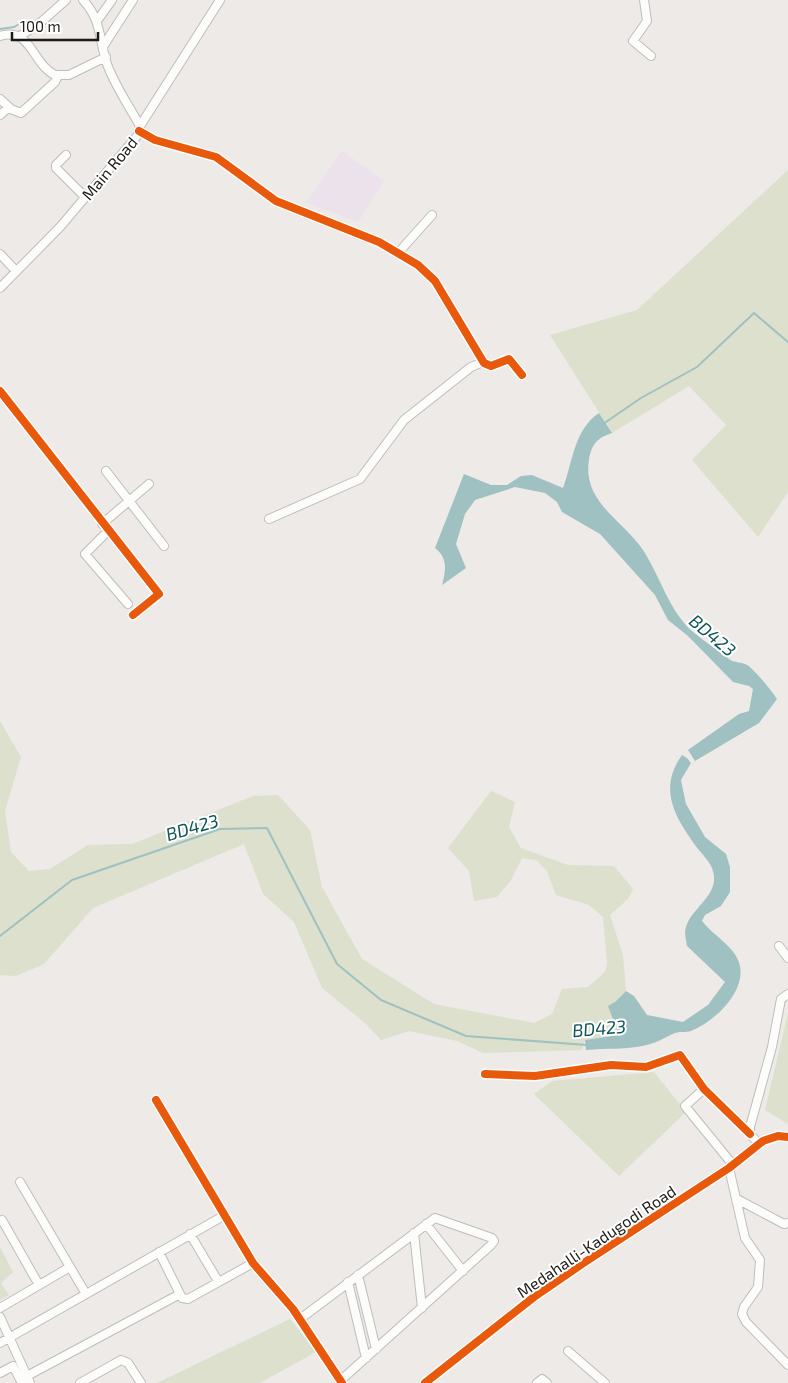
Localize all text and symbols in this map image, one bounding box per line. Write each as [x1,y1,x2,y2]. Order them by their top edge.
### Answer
scale bar [12,10,99,42]
text: 100 m [20,17,61,35]
street label: Main Road [77,133,141,203]
water label: BD423 [685,609,741,661]
water label: BD423 [163,809,221,845]
water label: BD423 [571,1015,627,1041]
street label: Medahalli-Kadugodi Road [513,1181,679,1301]

